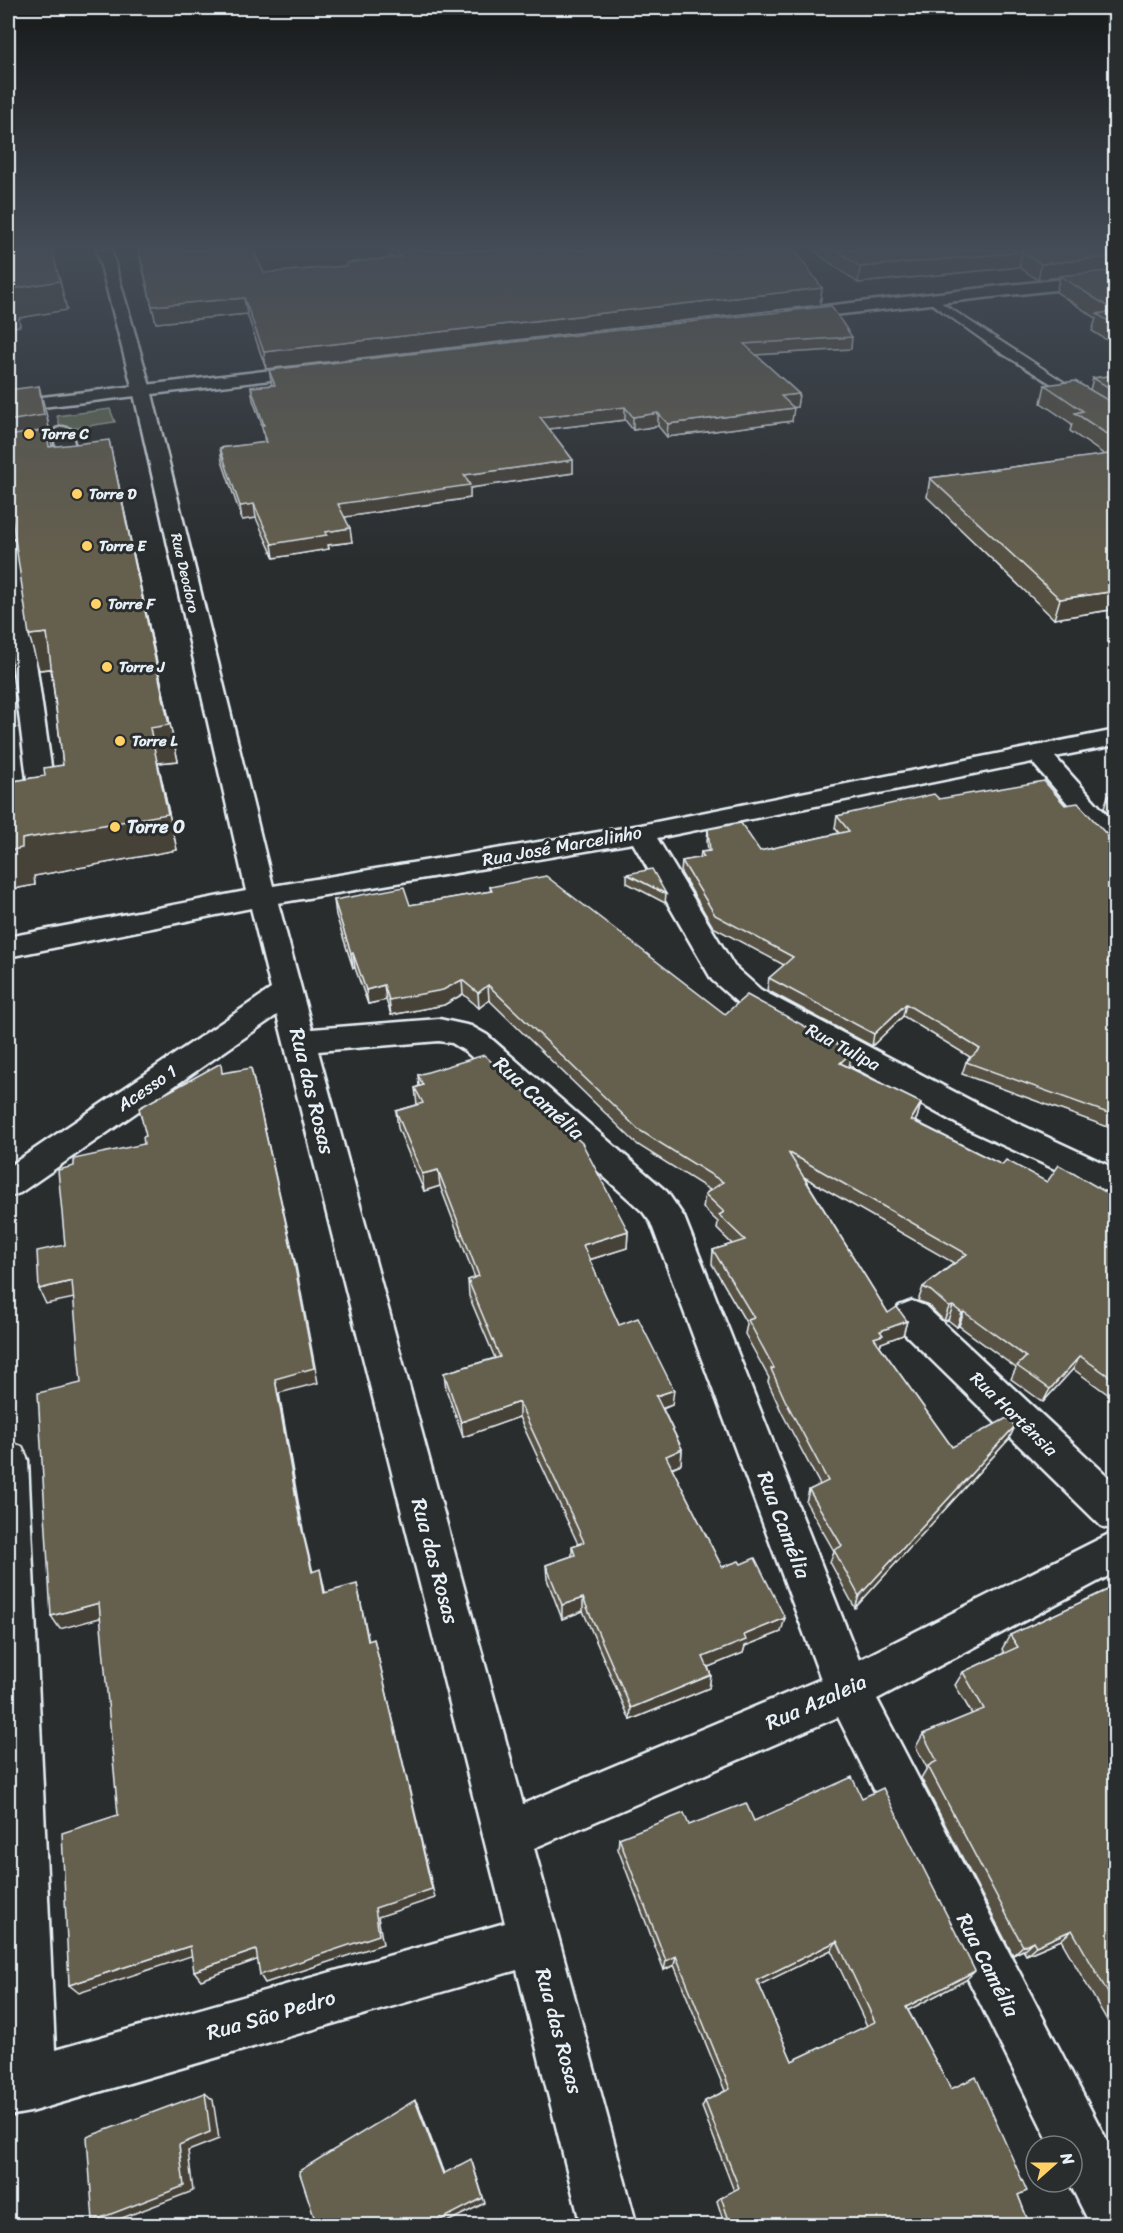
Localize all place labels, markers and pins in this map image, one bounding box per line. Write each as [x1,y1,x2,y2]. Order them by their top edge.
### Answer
place label: Torre C [41,421,90,447]
marker: Torre C [22,427,36,441]
place label: Torre D [89,481,138,507]
marker: Torre D [70,487,84,501]
place label: Torre E [99,533,148,559]
marker: Torre E [80,539,94,553]
place label: Torre F [108,591,157,617]
marker: Torre F [89,597,103,611]
place label: Torre J [119,654,166,680]
marker: Torre J [100,660,114,674]
place label: Torre L [132,728,179,754]
marker: Torre L [113,734,127,748]
place label: Torre O [127,811,185,843]
marker: Torre O [108,820,122,834]

